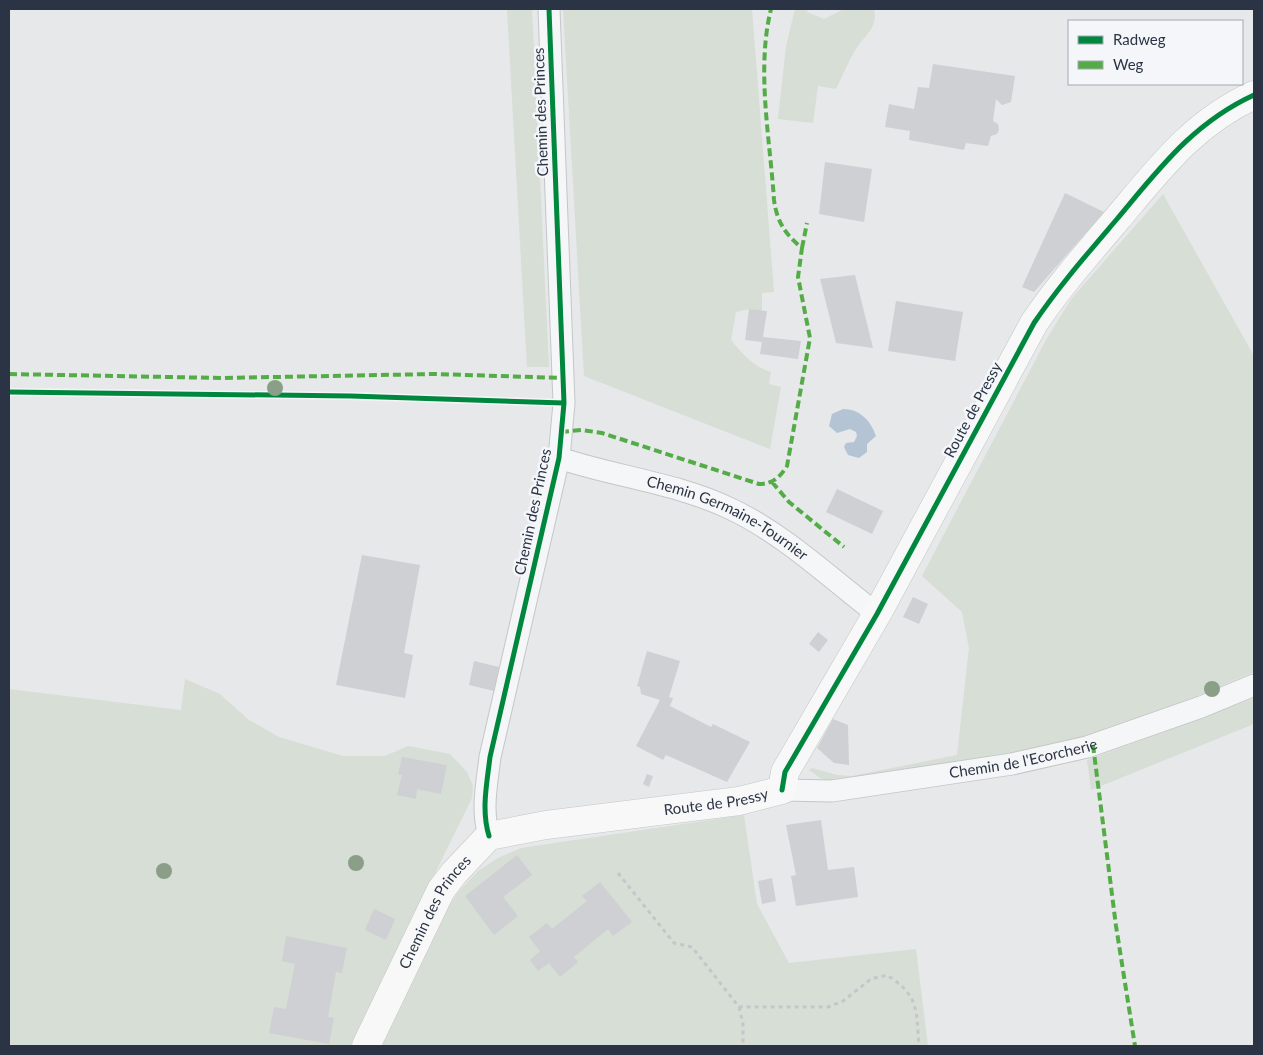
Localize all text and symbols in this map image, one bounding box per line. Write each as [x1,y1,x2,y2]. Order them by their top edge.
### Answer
legend [1068,20,1243,85]
text: Radweg [1113,30,1166,48]
street label: Chemin des Princes [529,47,551,177]
text: Weg [1113,55,1144,73]
street label: Route de Pressy [939,358,1005,460]
street label: Chemin des Princes [510,447,554,577]
street label: Chemin Germaine-Tournier [645,471,813,564]
street label: Chemin de l'Ecorcherie [948,734,1100,781]
street label: Route de Pressy [663,784,770,818]
street label: Chemin des Princes [394,851,474,971]

